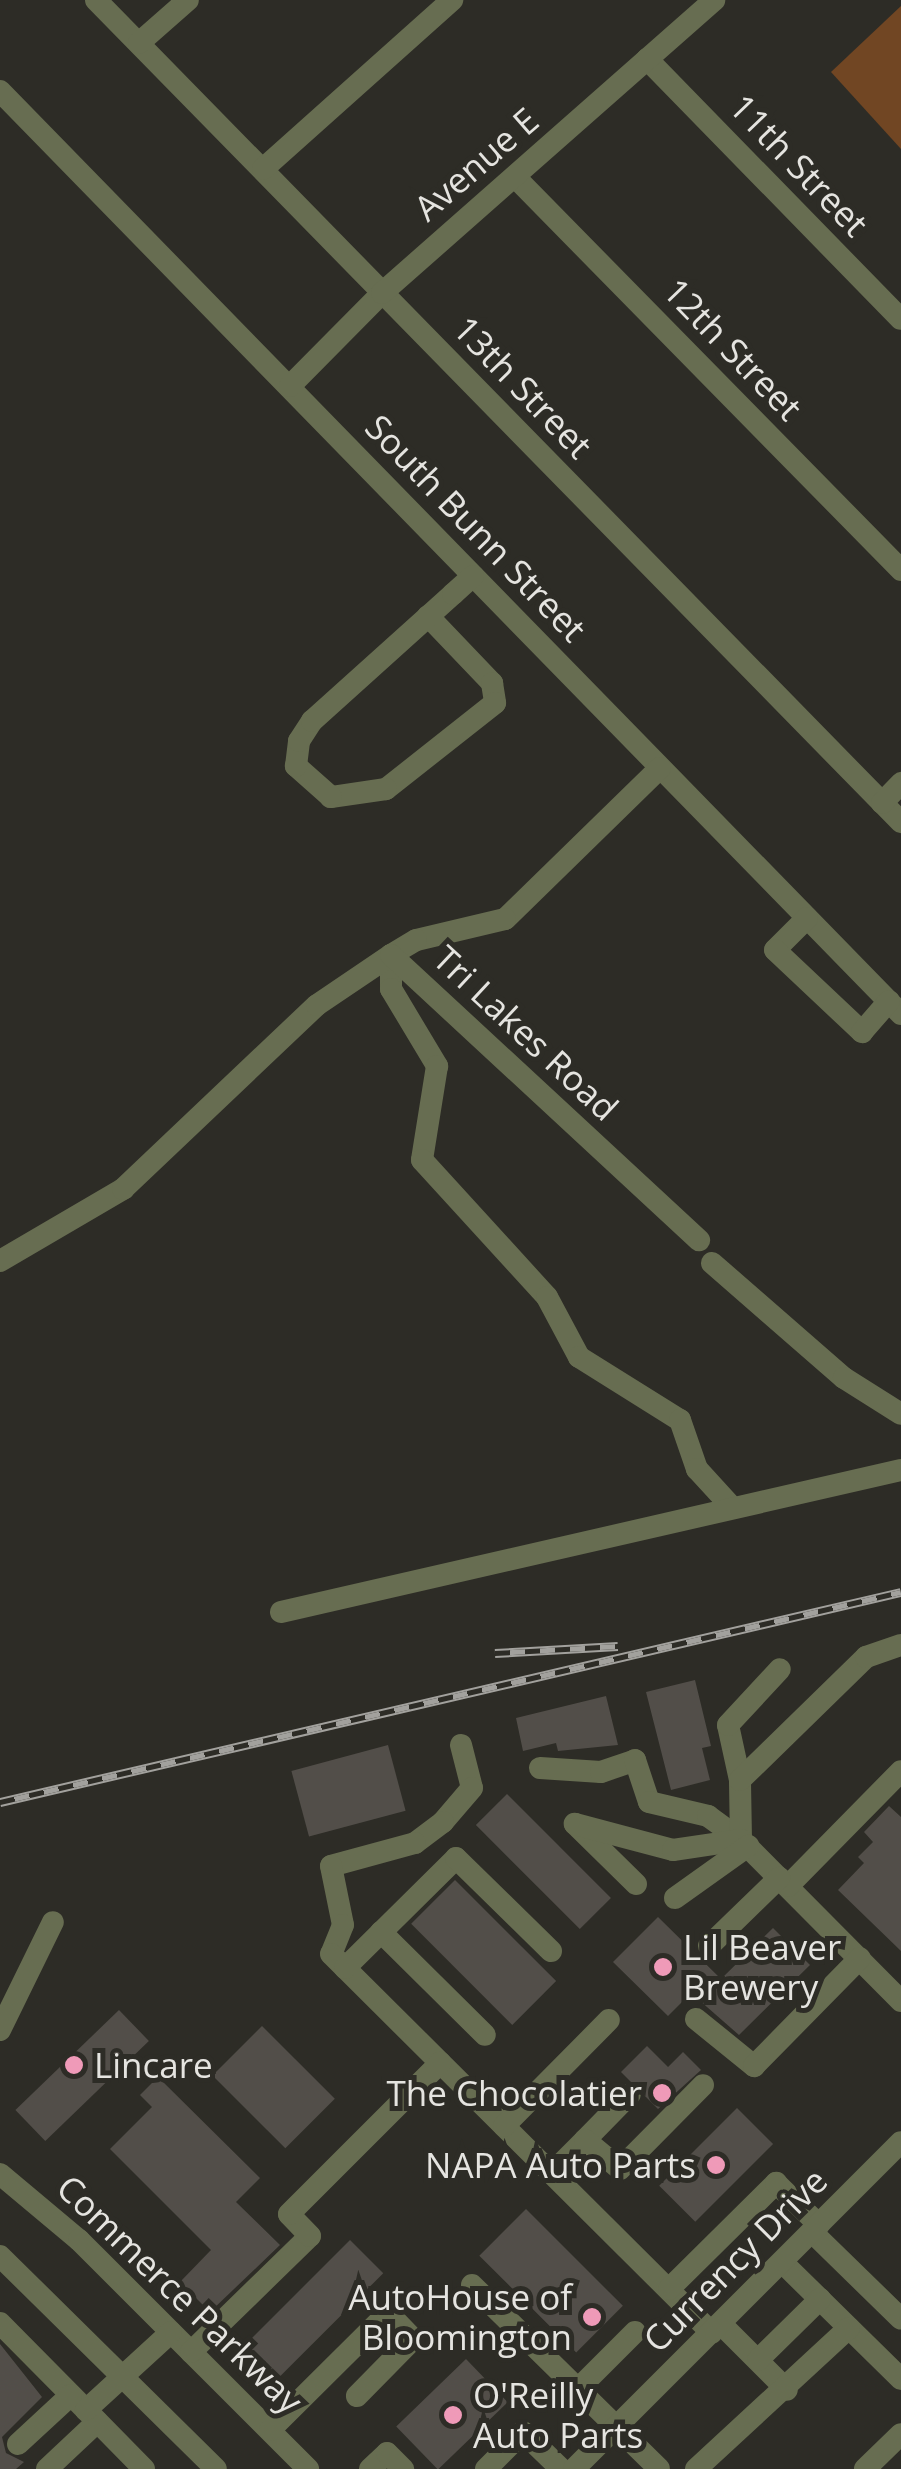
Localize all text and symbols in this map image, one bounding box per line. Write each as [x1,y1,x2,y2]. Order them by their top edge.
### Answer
street label: 11th Street [721,85,877,245]
street label: Avenue E [405,99,547,229]
street label: 12th Street [655,269,811,429]
street label: 13th Street [445,307,601,467]
street label: South Bunn Street [357,406,595,650]
street label: Tri Lakes Road [425,937,627,1129]
place label: Lil Beaver Brewery [683,1926,841,2008]
marker: Lil Beaver Brewery [652,1956,674,1978]
place label: Lincare [94,2044,213,2086]
marker: Lincare [63,2054,85,2076]
place label: The Chocolatier [387,2072,642,2114]
marker: The Chocolatier [651,2082,673,2104]
place label: NAPA Auto Parts [425,2144,696,2186]
marker: NAPA Auto Parts [705,2154,727,2176]
street label: Currency Drive [634,2159,836,2361]
street label: Commerce Parkway [49,2166,311,2422]
place label: AutoHouse of Bloomington [348,2276,572,2358]
marker: AutoHouse of Bloomington [581,2306,603,2328]
place label: O'Reilly Auto Parts [473,2374,643,2456]
marker: O'Reilly Auto Parts [442,2404,464,2426]

